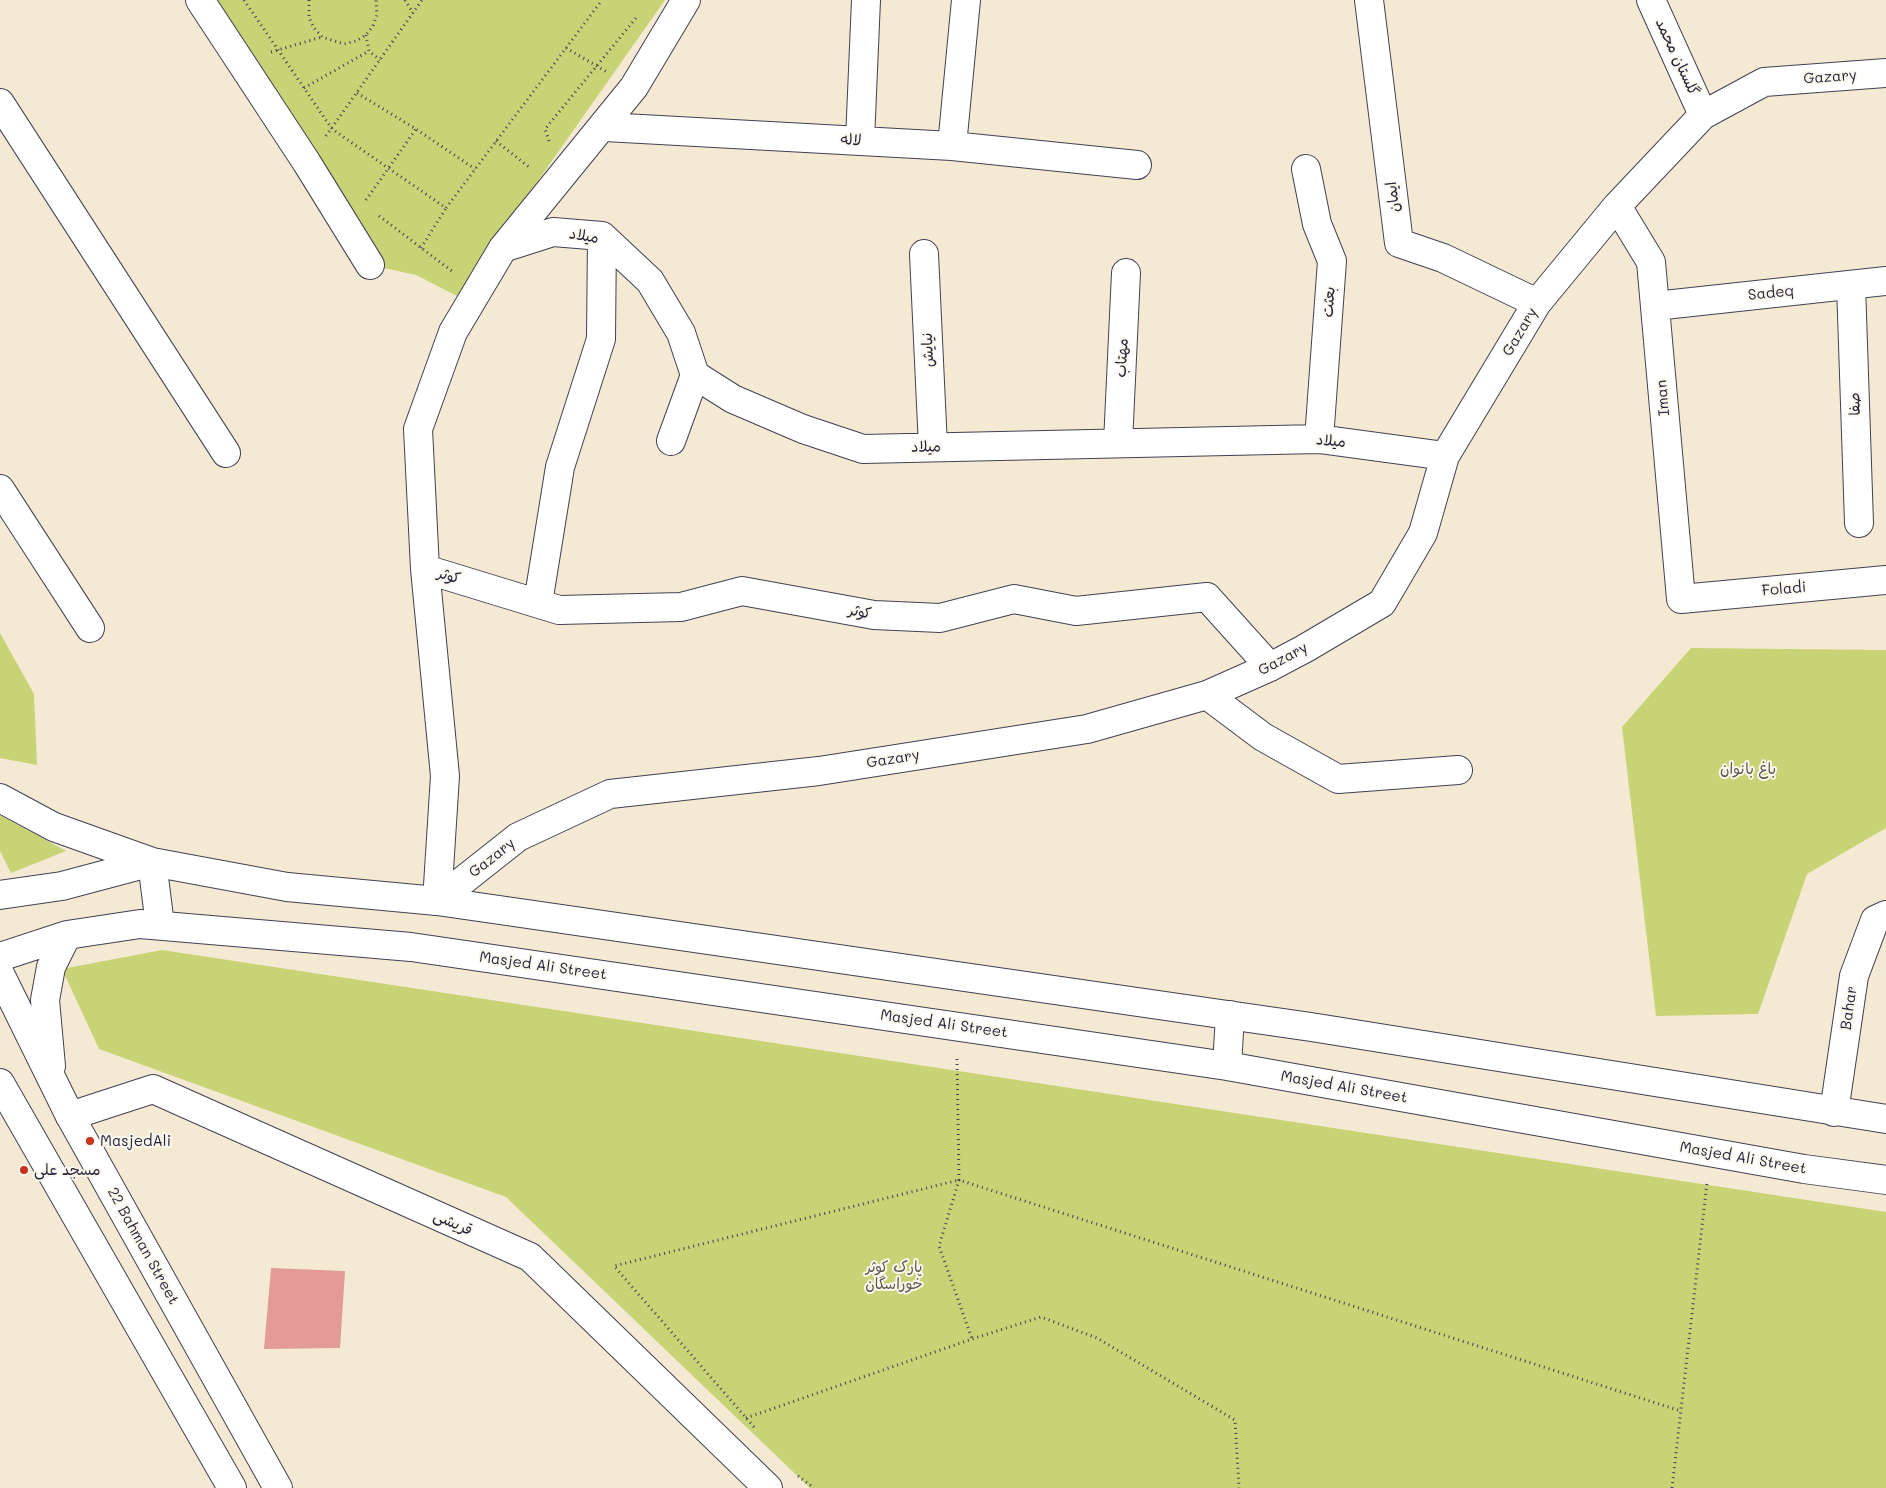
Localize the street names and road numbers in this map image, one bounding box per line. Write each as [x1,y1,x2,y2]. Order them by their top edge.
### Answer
street label: گلستان محمد [1651,16,1703,98]
street label: Gazary [1803,66,1857,88]
street label: لاله [840,130,862,150]
street label: ایمان [1382,180,1404,214]
street label: میلاد [568,225,600,247]
street label: Sadeq [1747,282,1795,304]
street label: بعثت [1319,286,1339,318]
street label: Gazary [1499,304,1541,360]
street label: نیایش [918,332,938,368]
street label: مهتاب [1112,338,1132,378]
street label: Iman [1652,379,1674,417]
street label: صفا [1846,392,1864,416]
street label: میلاد [1315,431,1347,451]
street label: میلاد [911,438,941,456]
street label: کوثر [435,564,463,588]
street label: Foladi [1761,578,1807,600]
street label: کوثر [847,601,873,623]
street label: Gazary [1255,638,1311,680]
street label: Gazary [865,746,921,772]
street label: Gazary [465,834,519,882]
street label: Masjed Ali Street [478,948,608,984]
street label: Bahar [1837,985,1861,1031]
street label: Masjed Ali Street [879,1006,1009,1042]
street label: Masjed Ali Street [1279,1067,1409,1107]
street label: Masjed Ali Street [1678,1138,1808,1178]
street label: 22 Bahman Street [103,1184,183,1308]
street label: قریشی [431,1207,475,1239]

